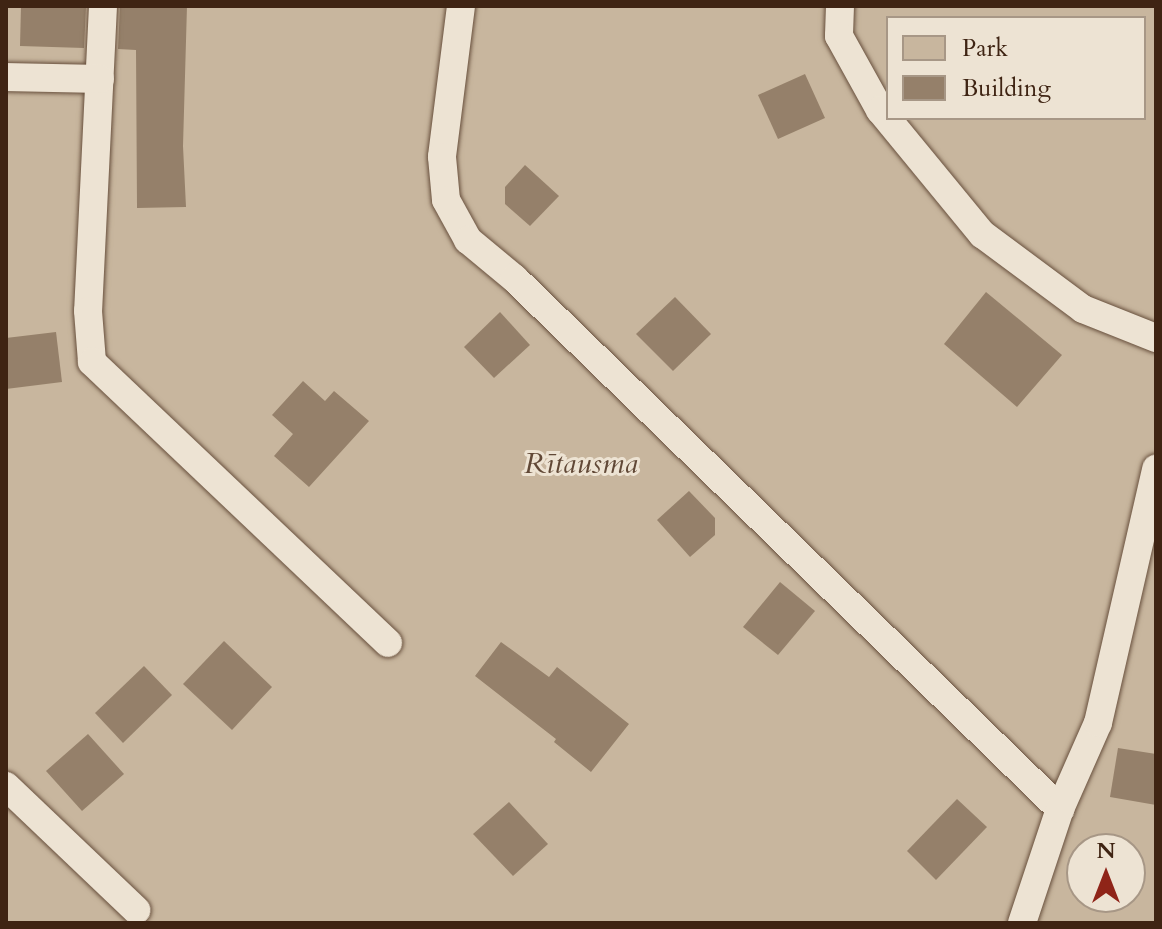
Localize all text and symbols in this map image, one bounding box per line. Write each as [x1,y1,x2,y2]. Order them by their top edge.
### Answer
legend [886,16,1146,120]
text: Park [962,32,1008,65]
text: Building [962,72,1051,105]
park label: Rītausma [524,446,638,482]
north arrow [1066,833,1146,913]
text: N [1096,836,1116,866]

